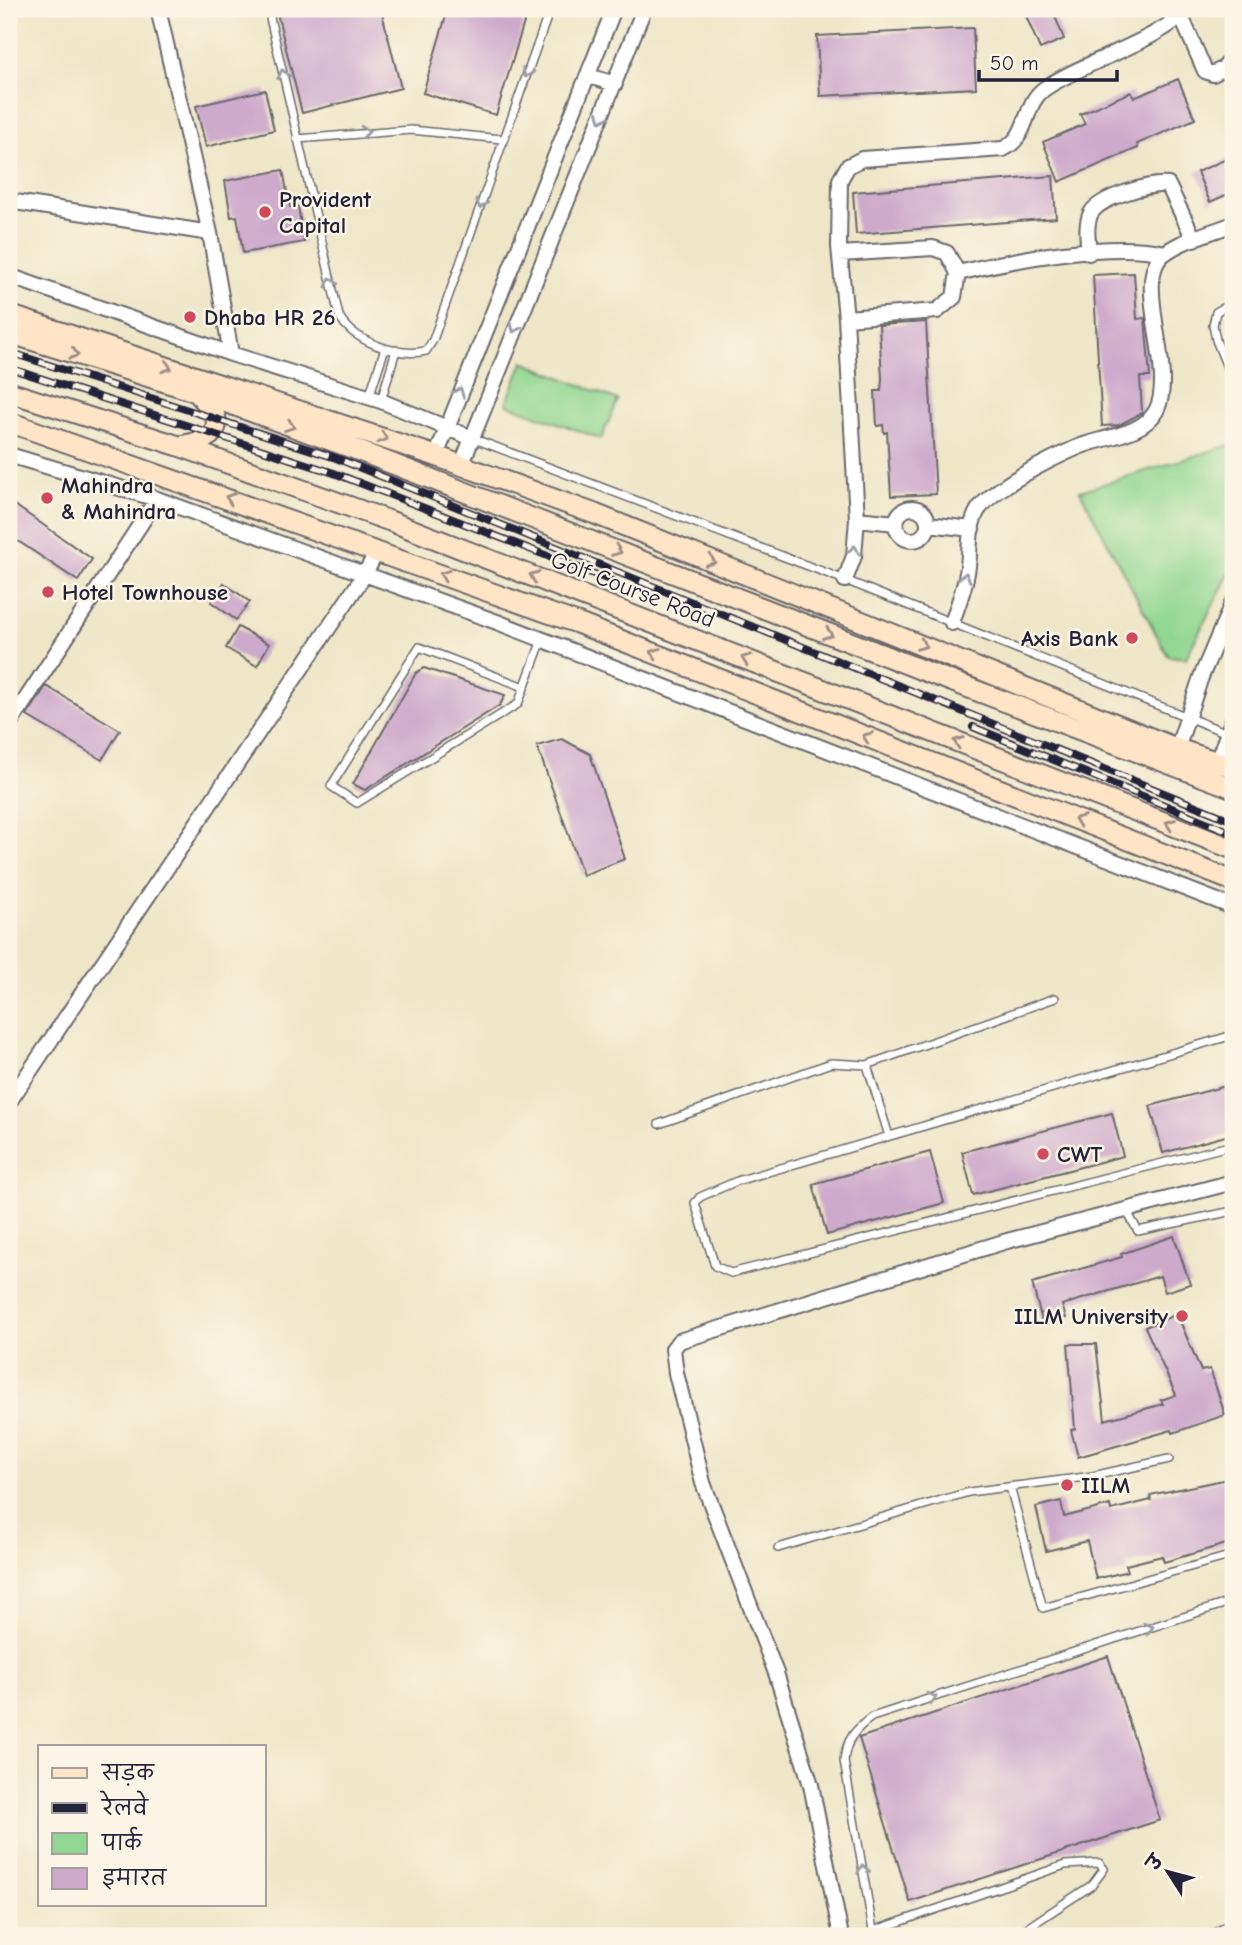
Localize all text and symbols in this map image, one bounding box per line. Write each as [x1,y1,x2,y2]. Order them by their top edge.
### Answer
scale bar [979,38,1118,82]
text: 50 m [990,51,1039,75]
one-way arrow [521,66,535,78]
one-way arrow [277,68,292,80]
one-way arrow [596,111,610,123]
one-way arrow [360,125,371,140]
place label: Provident Capital [279,186,372,239]
one-way arrow [475,198,489,210]
marker: Provident Capital [257,204,273,220]
one-way arrow [324,276,339,288]
place label: Dhaba HR 26 [204,304,336,331]
marker: Dhaba HR 26 [182,309,198,325]
one-way arrow [509,321,523,333]
one-way arrow [68,345,80,360]
one-way arrow [160,359,172,373]
one-way arrow [451,386,465,398]
one-way arrow [283,417,295,431]
one-way arrow [376,430,388,444]
place label: Mahindra & Mahindra [61,472,176,525]
marker: Mahindra & Mahindra [39,490,55,506]
one-way arrow [224,493,236,507]
one-way arrow [610,542,622,556]
one-way arrow [846,544,861,556]
street label: Golf Course Road [547,546,719,633]
one-way arrow [704,552,716,566]
one-way arrow [438,569,450,583]
one-way arrow [528,571,540,585]
one-way arrow [957,571,972,583]
place label: Hotel Townhouse [62,579,228,606]
marker: Hotel Townhouse [40,584,56,600]
one-way arrow [822,625,834,639]
place label: Axis Bank [1021,625,1118,652]
marker: Axis Bank [1124,630,1140,646]
one-way arrow [915,637,927,651]
one-way arrow [650,648,662,662]
one-way arrow [740,654,752,668]
one-way arrow [861,731,873,745]
one-way arrow [952,736,964,750]
one-way arrow [1073,814,1085,828]
one-way arrow [1164,819,1176,833]
place label: CWT [1057,1141,1102,1168]
marker: CWT [1035,1146,1051,1162]
place label: IILM University [1014,1303,1168,1330]
marker: IILM University [1174,1308,1190,1324]
place label: IILM [1081,1472,1130,1499]
marker: IILM [1059,1477,1075,1493]
one-way arrow [1142,1622,1154,1637]
one-way arrow [925,1692,938,1706]
legend [38,1745,266,1906]
text: सड़क [101,1761,155,1786]
text: रेलवे [99,1790,149,1820]
text: पार्क [101,1826,143,1855]
north arrow [1134,1836,1204,1906]
text: उ [1141,1849,1169,1876]
one-way arrow [856,1863,871,1875]
text: इमारत [102,1866,168,1890]

